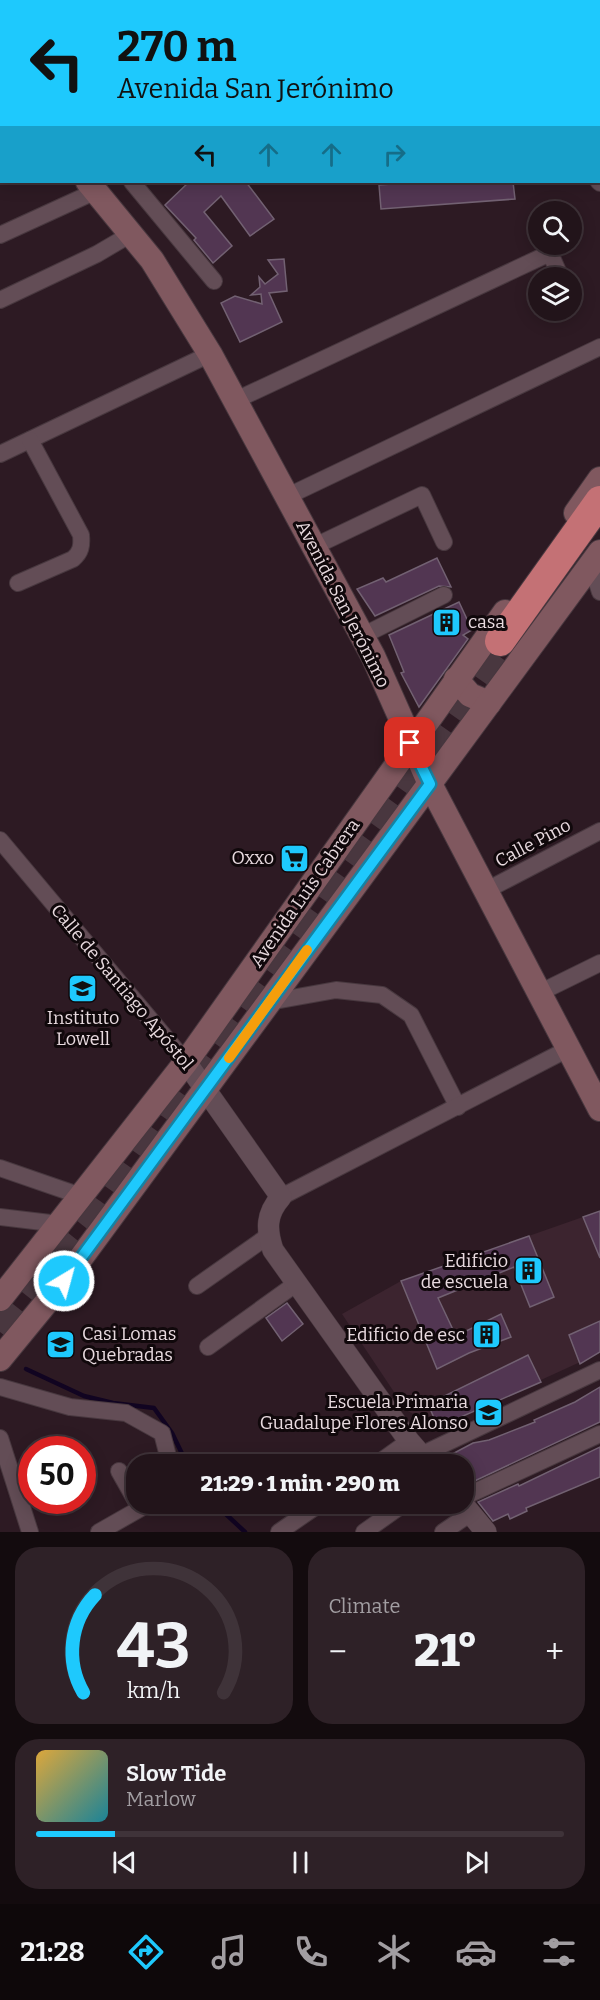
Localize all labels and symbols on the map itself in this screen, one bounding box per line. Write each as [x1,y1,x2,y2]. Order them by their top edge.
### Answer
street label: Avenida San Jerónimo [291,517,395,691]
building icon: casa [431,606,463,638]
place label: casa [468,611,505,633]
pin [384,717,435,768]
street label: Avenida Luis Cabrera [246,814,365,971]
street label: Calle Pino [491,814,575,872]
supermarket icon: Oxxo [279,842,311,874]
place label: Oxxo [231,847,274,869]
street label: Calle de Santiago Apóstol [46,900,198,1074]
school or university icon: Instituto Lowell [67,973,99,1005]
place label: Instituto Lowell [47,1007,119,1050]
position arrow [32,1249,96,1313]
place label: Edificio de escuela [421,1250,508,1293]
building icon: Edificio de escuela [513,1255,545,1287]
building icon: Edificio de esc [470,1319,502,1351]
place label: Casi Lomas Quebradas [82,1323,176,1366]
place label: Edificio de esc [346,1324,465,1346]
school or university icon: Casi Lomas Quebradas [45,1328,77,1360]
place label: Escuela Primaria Guadalupe Flores Alonso [260,1391,468,1434]
school or university icon: Escuela Primaria Guadalupe Flores Alonso [473,1396,505,1428]
speed limit sign: 50 [18,1436,96,1514]

